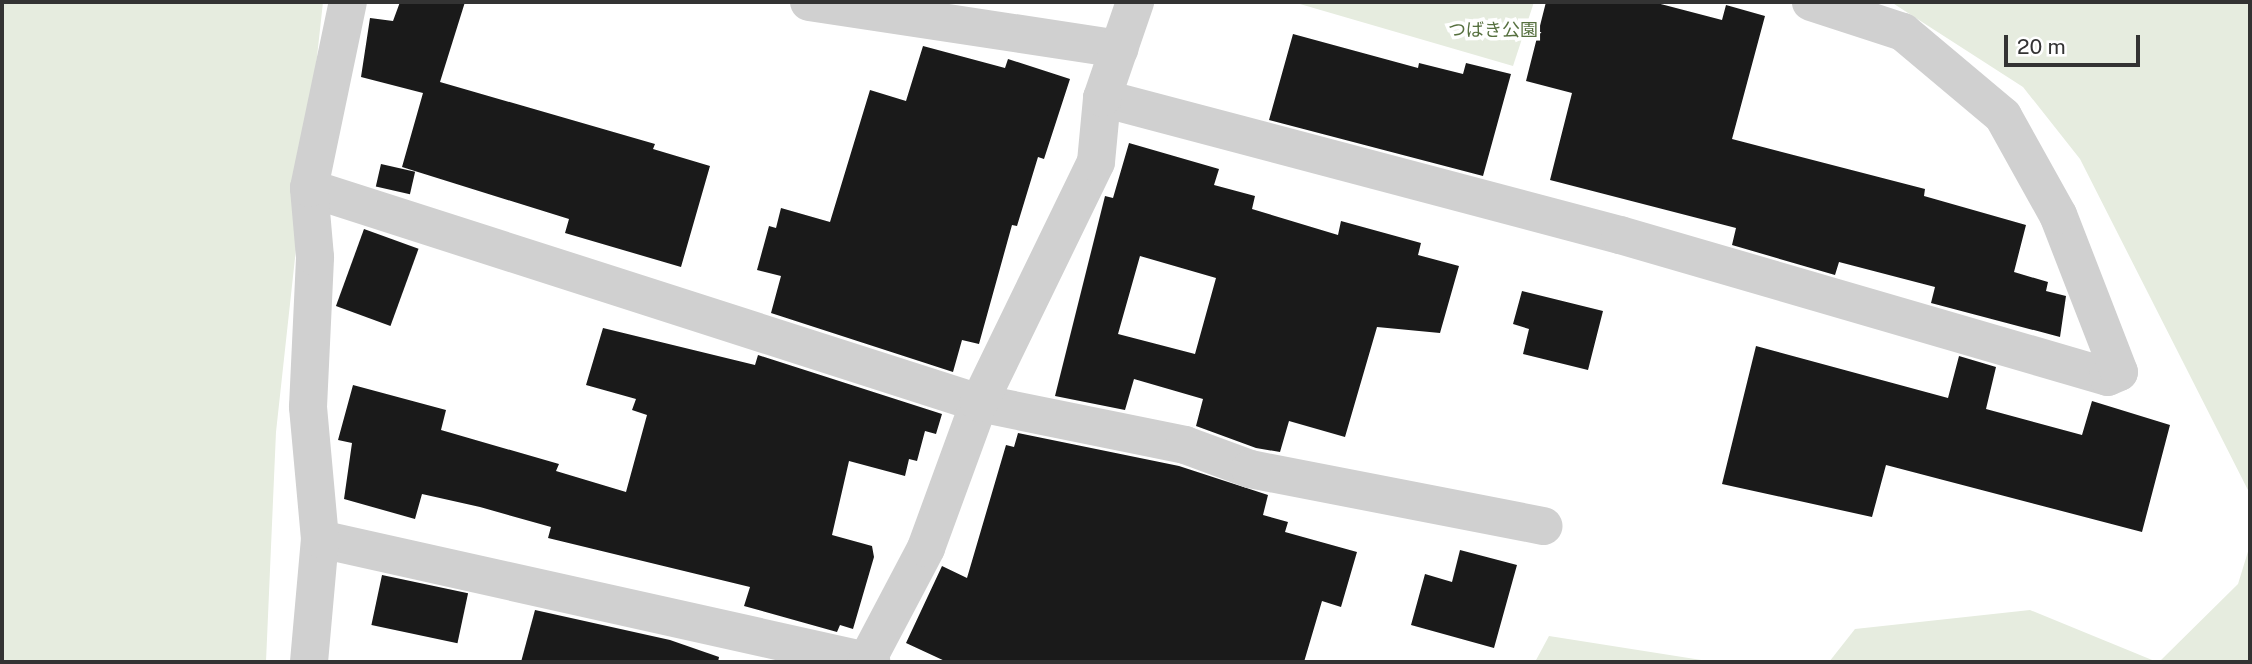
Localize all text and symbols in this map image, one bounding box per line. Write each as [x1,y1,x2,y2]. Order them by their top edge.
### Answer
park label: つばき公園 [1448,19,1538,41]
scale bar [2007,21,2144,65]
text: 20 m [2017,34,2066,59]

